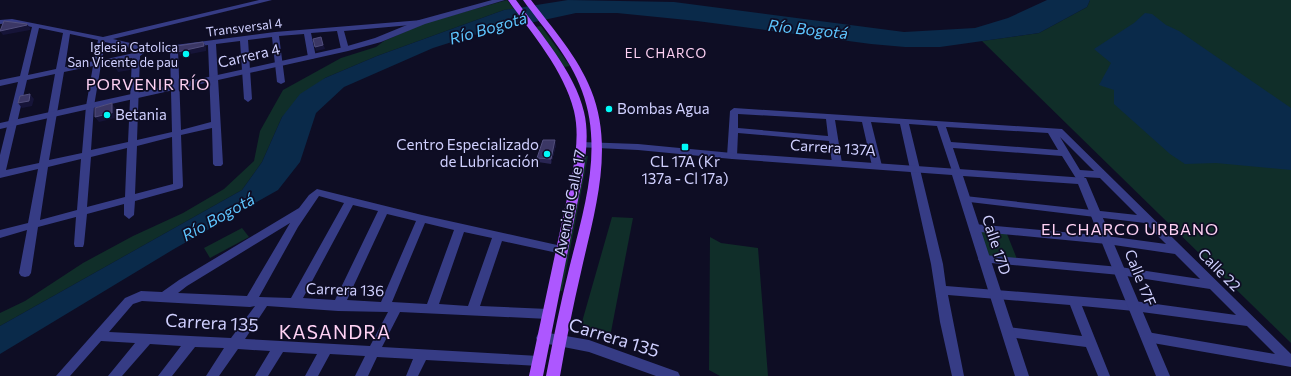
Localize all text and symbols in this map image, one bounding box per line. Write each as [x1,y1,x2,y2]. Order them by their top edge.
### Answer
water label: Río Bogotá [447,7,530,48]
street label: Transversal 4 [205,14,283,40]
water label: Río Bogotá [767,15,850,42]
place label: Iglesia Catolica San Vicente de pau [67,39,178,70]
street label: Carrera 4 [216,39,282,71]
district label: EL CHARCO [625,45,707,61]
marker: Iglesia Catolica San Vicente de pau [181,49,191,59]
district label: PORVENIR RÍO [86,74,210,93]
place label: Bombas Agua [617,99,710,117]
marker: Bombas Agua [604,104,614,114]
place label: Betania [115,105,167,123]
marker: Betania [102,110,112,120]
place label: Centro Especializado de Lubricación [396,135,539,170]
street label: Carrera 137A [789,135,877,159]
marker: CL 17A (Kr 137a - Cl 17a) [680,142,690,152]
street label: Avenida Calle 17 [550,148,588,257]
marker: Centro Especializado de Lubricación [542,149,552,159]
place label: CL 17A (Kr 137a - Cl 17a) [641,152,729,187]
water label: Río Bogotá [178,189,258,244]
street label: Calle 17D [979,212,1015,277]
district label: EL CHARCO URBANO [1041,219,1219,238]
street label: Calle 22 [1195,244,1245,294]
street label: Calle 17F [1121,247,1160,309]
street label: Carrera 136 [306,279,385,299]
street label: Carrera 135 [165,309,259,335]
street label: Carrera 135 [566,313,662,361]
district label: KASANDRA [279,320,391,343]

